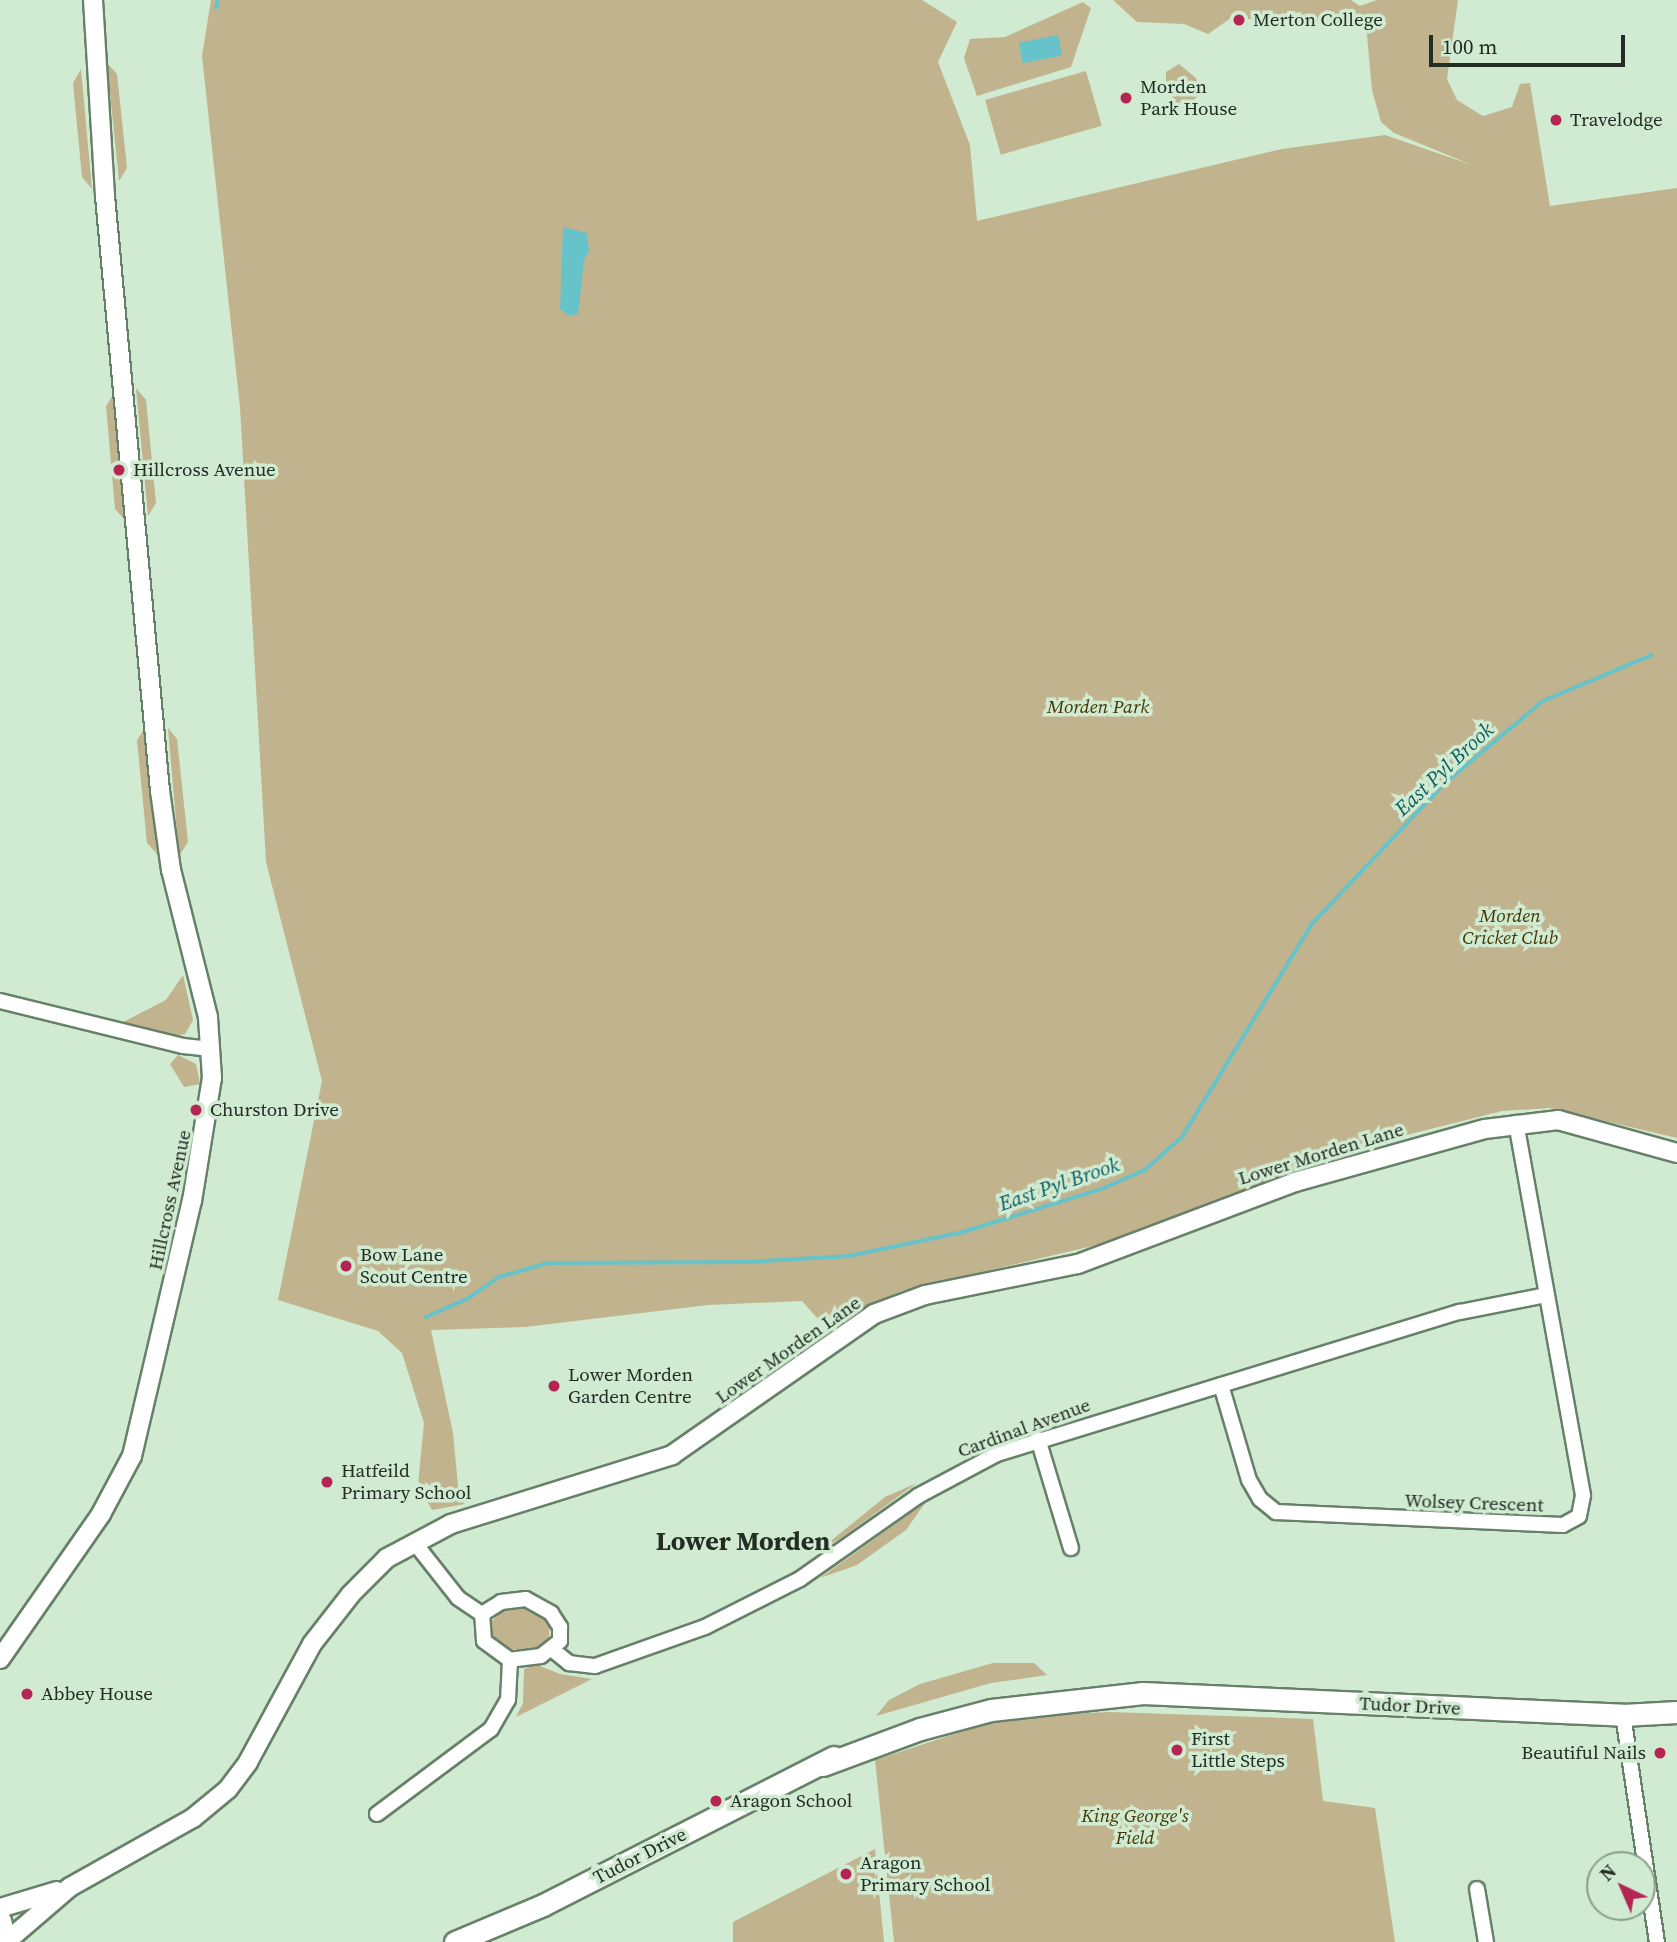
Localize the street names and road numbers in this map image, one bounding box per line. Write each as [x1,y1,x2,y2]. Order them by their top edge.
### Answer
street label: Lower Morden Lane [1236,1118,1406,1190]
street label: Hillcross Avenue [144,1128,196,1272]
street label: Lower Morden Lane [711,1291,865,1409]
street label: Cardinal Avenue [955,1393,1093,1463]
street label: Wolsey Crescent [1404,1489,1544,1517]
street label: Tudor Drive [1359,1692,1461,1720]
street label: Tudor Drive [590,1823,690,1889]

